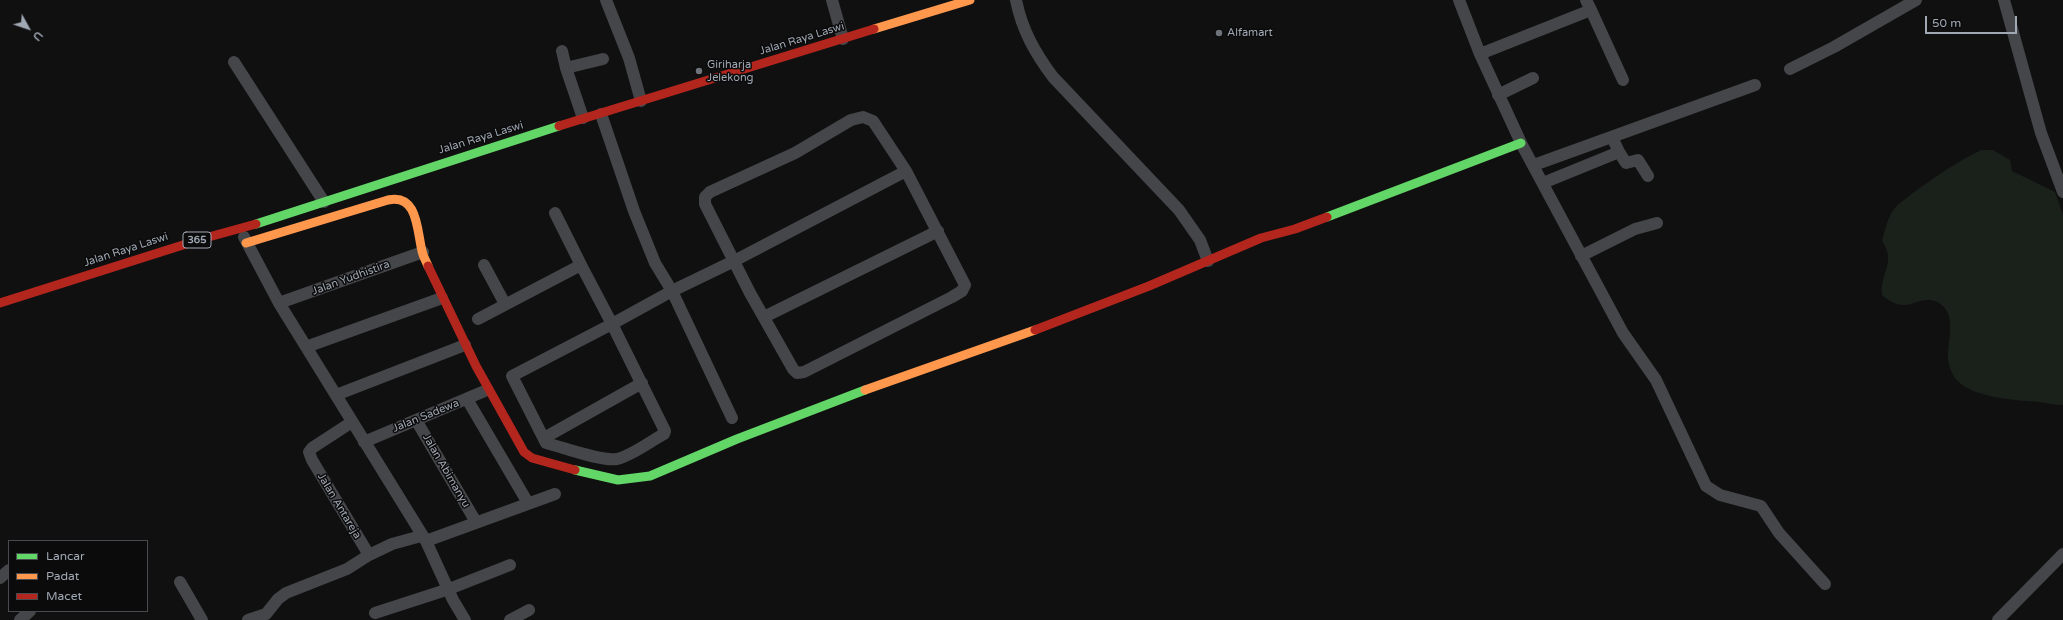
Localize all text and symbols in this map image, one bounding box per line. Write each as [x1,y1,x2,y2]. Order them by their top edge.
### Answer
north arrow [8,8,48,48]
scale bar [1927,8,2019,34]
text: 50 m [1932,16,1961,30]
street label: Jalan Raya Laswi [758,20,846,58]
place label: Alfamart [1227,26,1273,40]
marker: Alfamart [1214,28,1224,38]
text: U [30,29,45,43]
place label: Giriharja Jelekong [707,58,754,84]
marker: Giriharja Jelekong [694,66,704,76]
street label: Jalan Raya Laswi [437,119,525,157]
street label: Jalan Raya Laswi [82,230,170,270]
road number: 365 [183,232,211,248]
street label: Jalan Yudhistira [310,258,392,298]
street label: Jalan Sadewa [391,397,461,435]
street label: Jalan Abimanyu [420,432,472,510]
street label: Jalan Antareja [314,471,364,541]
legend [8,540,148,612]
text: Lancar [46,549,85,563]
text: Padat [46,569,79,583]
text: Macet [46,589,82,603]

